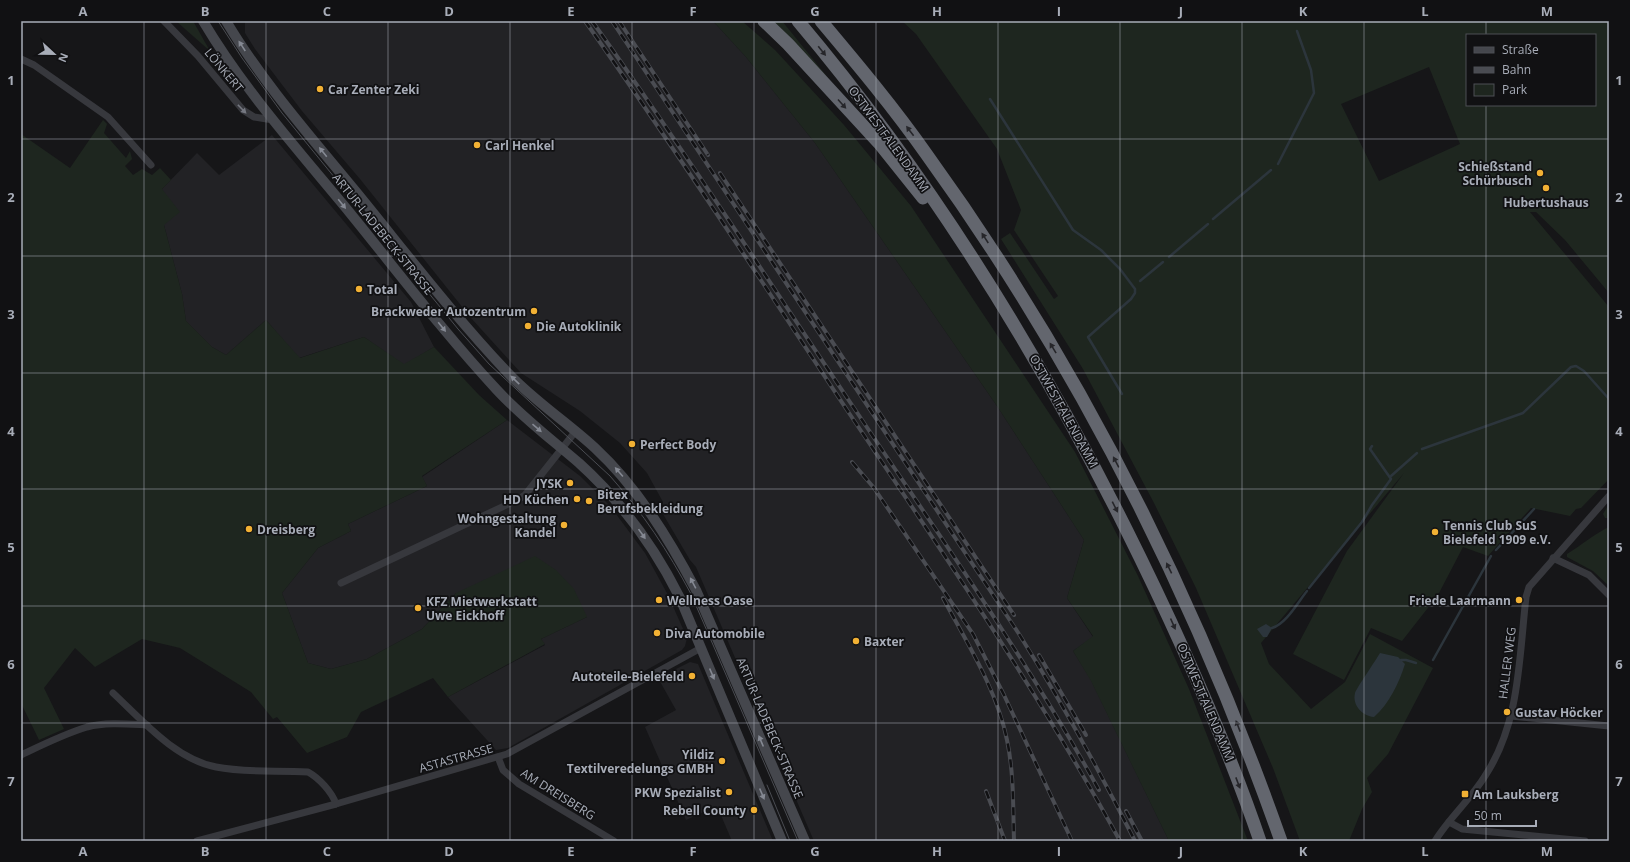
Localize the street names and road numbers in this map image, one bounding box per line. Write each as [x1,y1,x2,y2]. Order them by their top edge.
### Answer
street label: LÖNKERT [201,44,248,96]
street label: OSTWESTFALENDAMM [845,83,933,195]
street label: ARTUR-LADEBECK-STRASSE [329,170,437,298]
street label: OSTWESTFALENDAMM [1026,351,1102,471]
street label: HALLER WEG [1494,626,1520,700]
street label: OSTWESTFALENDAMM [1173,640,1239,764]
street label: ARTUR-LADEBECK-STRASSE [732,655,808,801]
street label: ASTASTRASSE [417,739,495,777]
street label: AM DREISBERG [518,764,598,824]

